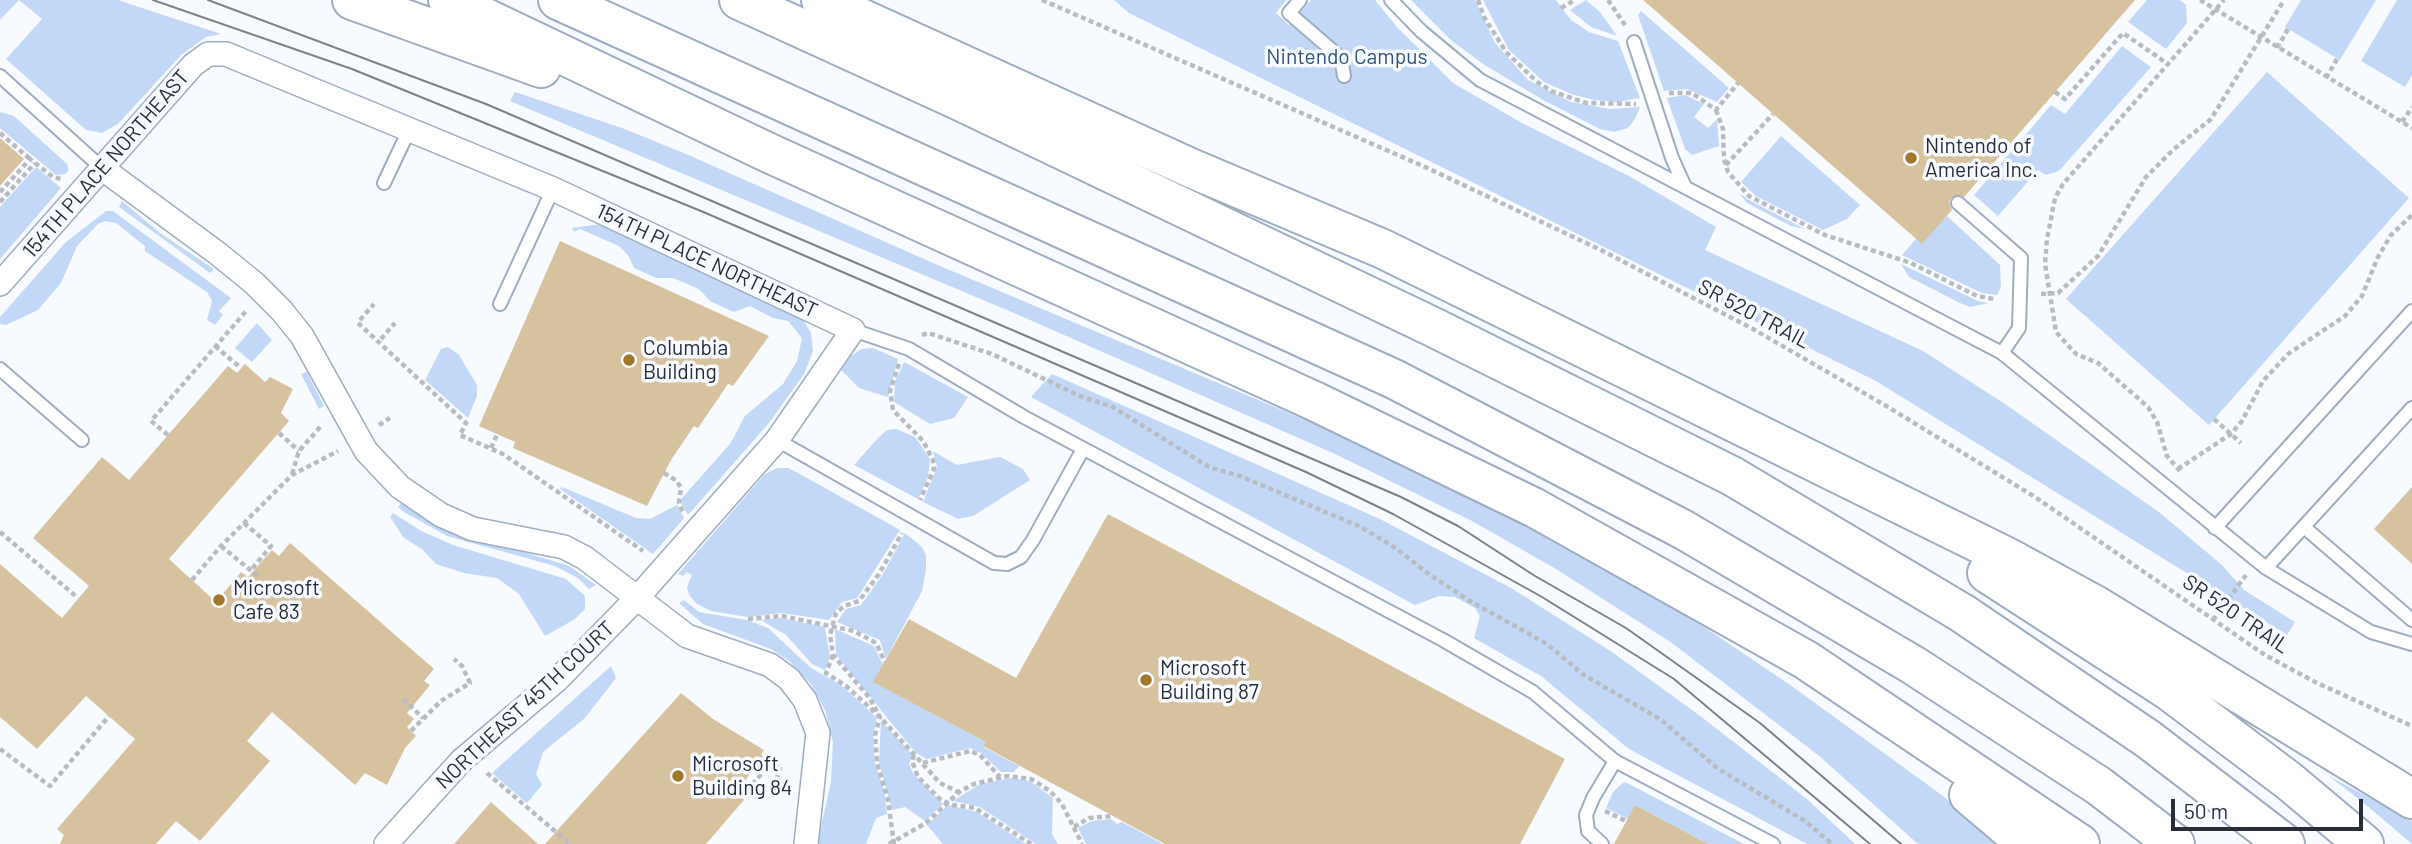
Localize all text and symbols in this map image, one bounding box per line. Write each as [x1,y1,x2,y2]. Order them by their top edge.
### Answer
park label: Nintendo Campus [1266,44,1428,70]
street label: 154TH PLACE NORTHEAST [17,65,195,263]
place label: Nintendo of America Inc. [1925,133,2038,183]
marker: Nintendo of America Inc. [1903,150,1919,166]
street label: 154TH PLACE NORTHEAST [592,199,822,323]
street label: SR 520 TRAIL [1694,274,1814,354]
place label: Columbia Building [643,335,728,385]
marker: Columbia Building [621,352,637,368]
street label: SR 520 TRAIL [2178,569,2294,659]
place label: Microsoft Cafe 83 [233,575,320,625]
marker: Microsoft Cafe 83 [211,592,227,608]
street label: NORTHEAST 45TH COURT [431,616,619,794]
place label: Microsoft Building 87 [1160,655,1259,705]
marker: Microsoft Building 87 [1138,672,1154,688]
place label: Microsoft Building 84 [692,751,792,801]
marker: Microsoft Building 84 [670,768,686,784]
scale bar [2174,784,2366,828]
text: 50 m [2184,798,2228,823]

